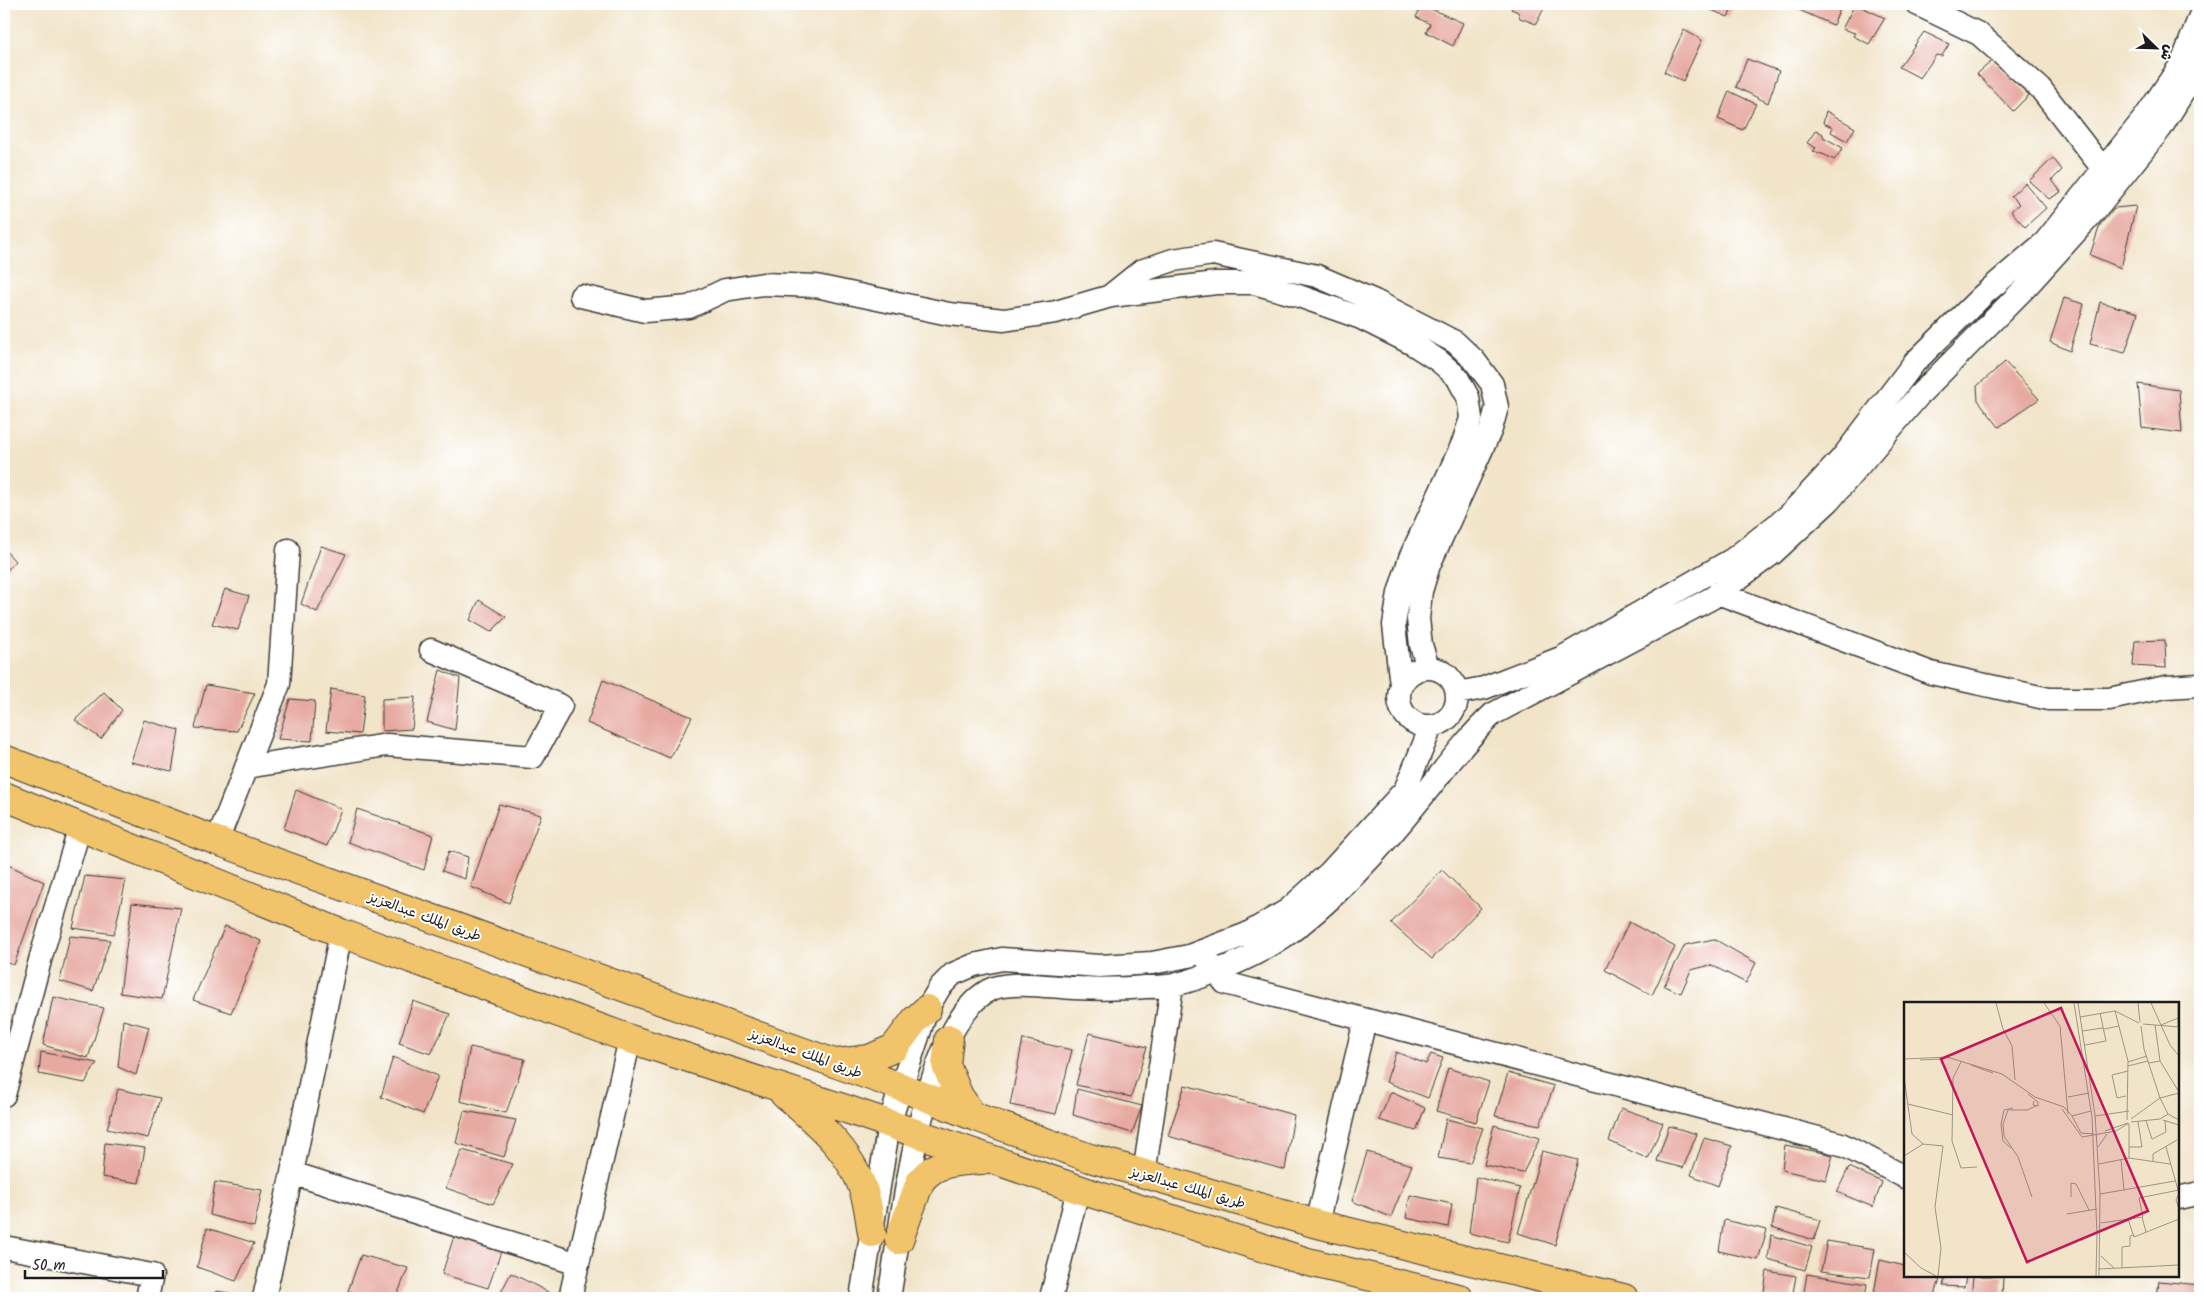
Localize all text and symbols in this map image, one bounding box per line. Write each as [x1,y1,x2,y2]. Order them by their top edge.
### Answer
north arrow [2132,22,2182,72]
text: ش [2154,41,2180,64]
street label: طريق الملك عبدالعزيز [364,886,484,948]
inset map [1904,1002,2179,1277]
street label: طريق الملك عبدالعزيز [745,1023,865,1085]
street label: طريق الملك عبدالعزيز [1127,1161,1248,1215]
scale bar [25,1247,162,1279]
text: 50 m [32,1254,66,1278]

